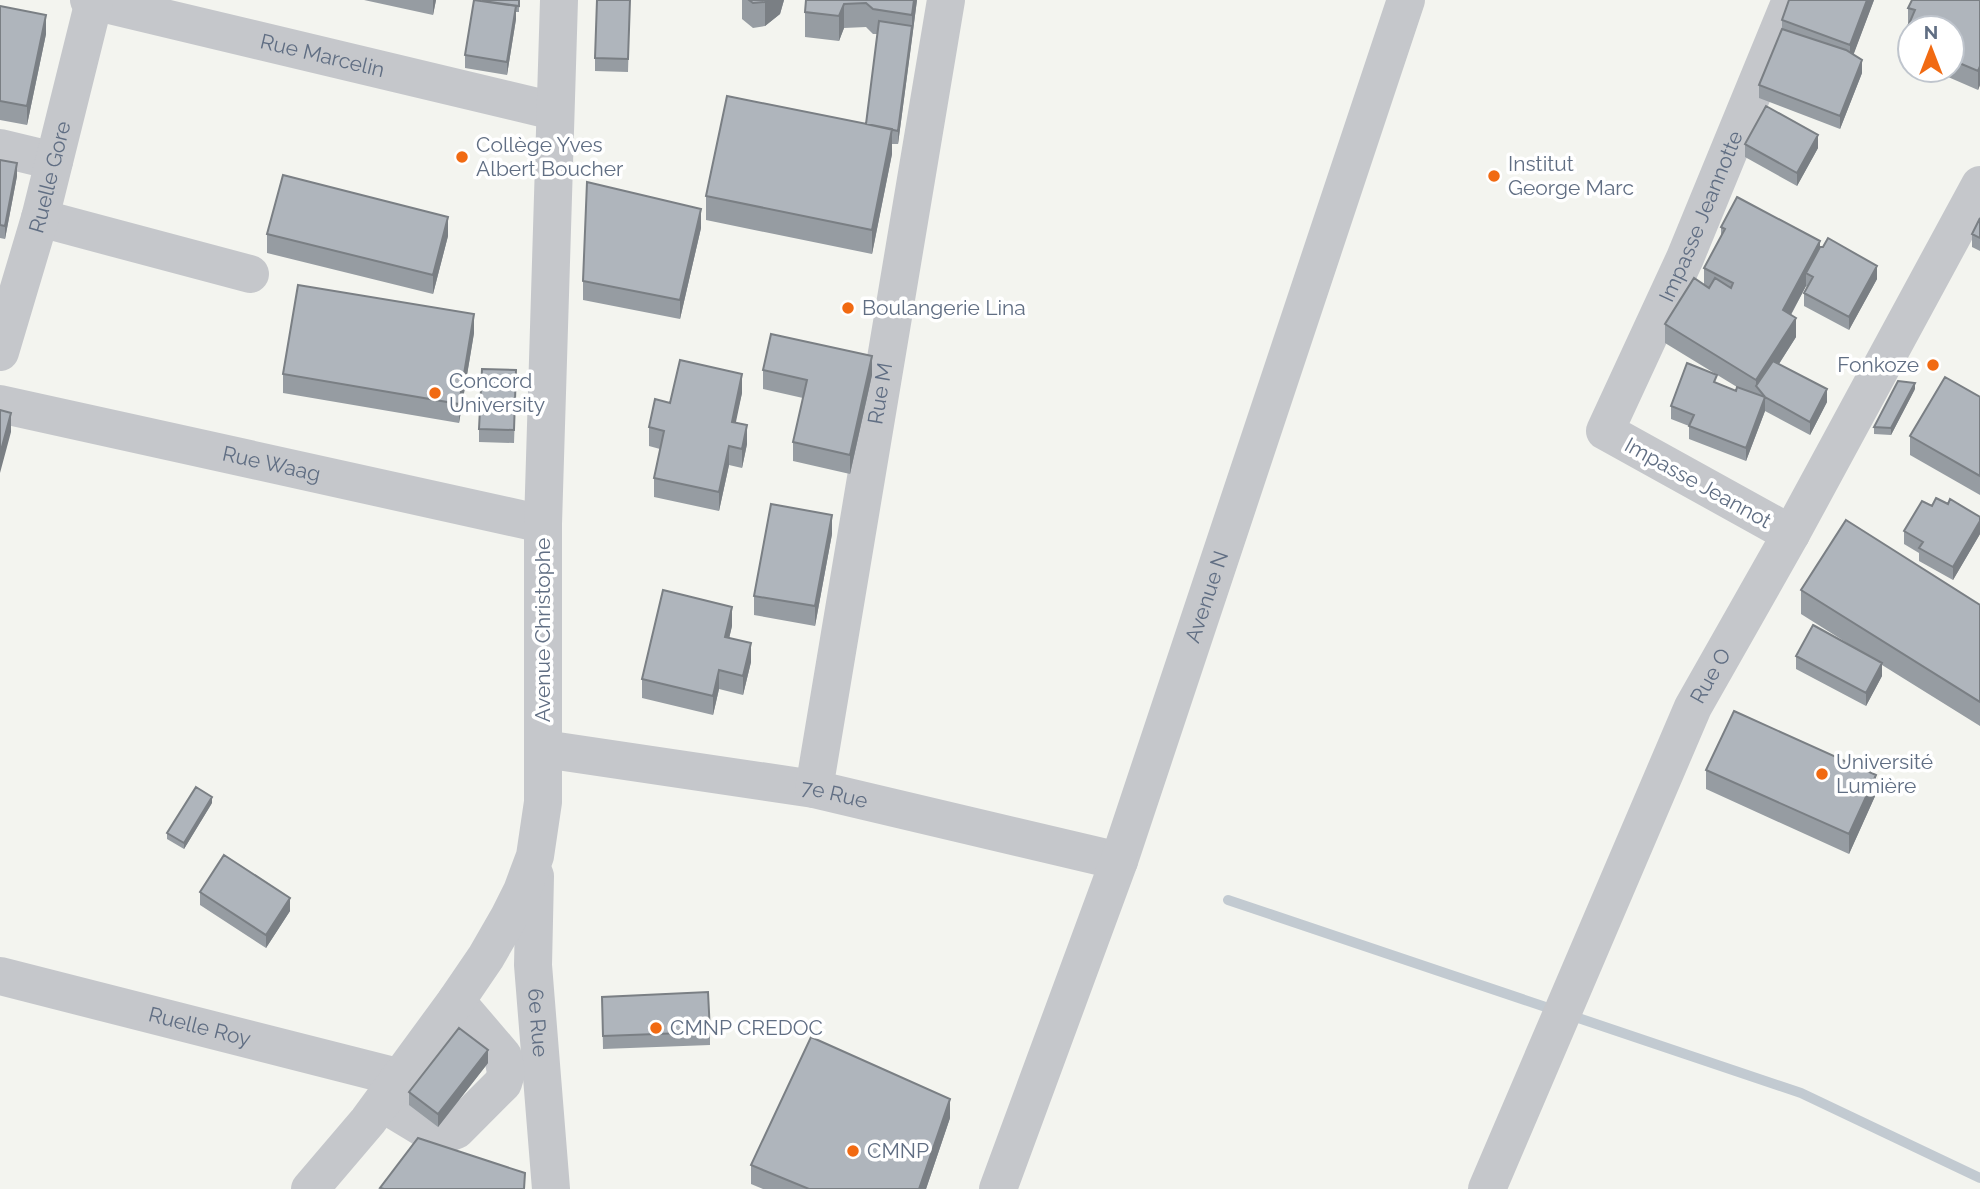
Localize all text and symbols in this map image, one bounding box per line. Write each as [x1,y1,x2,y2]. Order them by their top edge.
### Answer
north arrow [1896,14,1966,84]
text: N [1924,21,1938,43]
street label: Rue Marcelin [258,28,387,82]
street label: Ruelle Gore [23,118,76,236]
street label: Impasse Jeannotte [1654,127,1748,306]
place label: Collège Yves Albert Boucher [476,132,624,181]
marker: Collège Yves Albert Boucher [454,149,470,165]
place label: Institut George Marc [1508,151,1634,200]
marker: Institut George Marc [1486,168,1502,184]
place label: Boulangerie Lina [862,295,1026,320]
marker: Boulangerie Lina [840,300,856,316]
place label: Fonkoze [1837,352,1919,377]
marker: Fonkoze [1925,357,1941,373]
street label: Rue M [862,361,897,426]
place label: Concord University [449,368,545,417]
marker: Concord University [427,385,443,401]
street label: Impasse Jeannot [1621,432,1776,533]
street label: Rue Waag [220,441,323,486]
street label: Avenue Christophe [530,538,555,722]
street label: Avenue N [1180,548,1233,646]
street label: Rue O [1685,644,1736,708]
place label: Université Lumière [1836,749,1933,798]
marker: Université Lumière [1814,766,1830,782]
street label: 7e Rue [800,774,870,813]
street label: 6e Rue [523,987,553,1058]
street label: Ruelle Roy [146,1001,253,1051]
place label: CMNP CREDOC [670,1015,823,1040]
marker: CMNP CREDOC [648,1020,664,1036]
place label: CMNP [867,1138,929,1163]
marker: CMNP [845,1143,861,1159]

